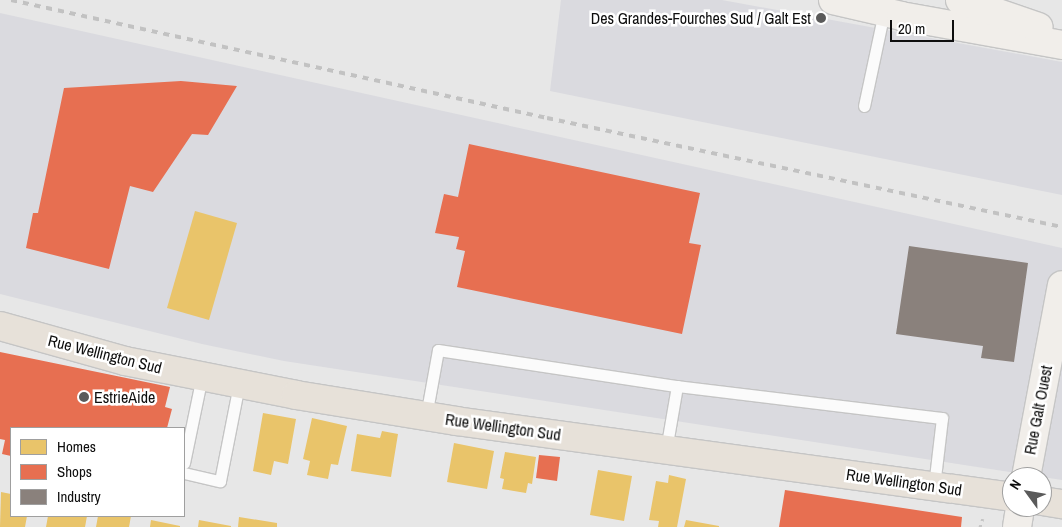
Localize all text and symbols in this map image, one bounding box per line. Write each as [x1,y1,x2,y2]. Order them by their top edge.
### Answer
place label: Des Grandes-Fourches Sud / Galt Est [591,8,811,28]
scale bar [892,10,956,42]
marker: Des Grandes-Fourches Sud / Galt Est [815,12,827,24]
text: 20 m [898,18,925,39]
street label: Rue Wellington Sud [46,331,164,377]
street label: Rue Galt Ouest [1020,364,1056,456]
place label: EstrieAide [94,387,155,407]
marker: EstrieAide [78,391,90,403]
street label: Rue Wellington Sud [444,409,562,445]
legend [10,427,185,517]
text: Homes [57,436,96,457]
text: Shops [57,461,92,482]
street label: Rue Wellington Sud [845,464,963,500]
north arrow [1002,467,1052,517]
text: N [1005,476,1025,493]
text: Industry [57,486,101,507]

